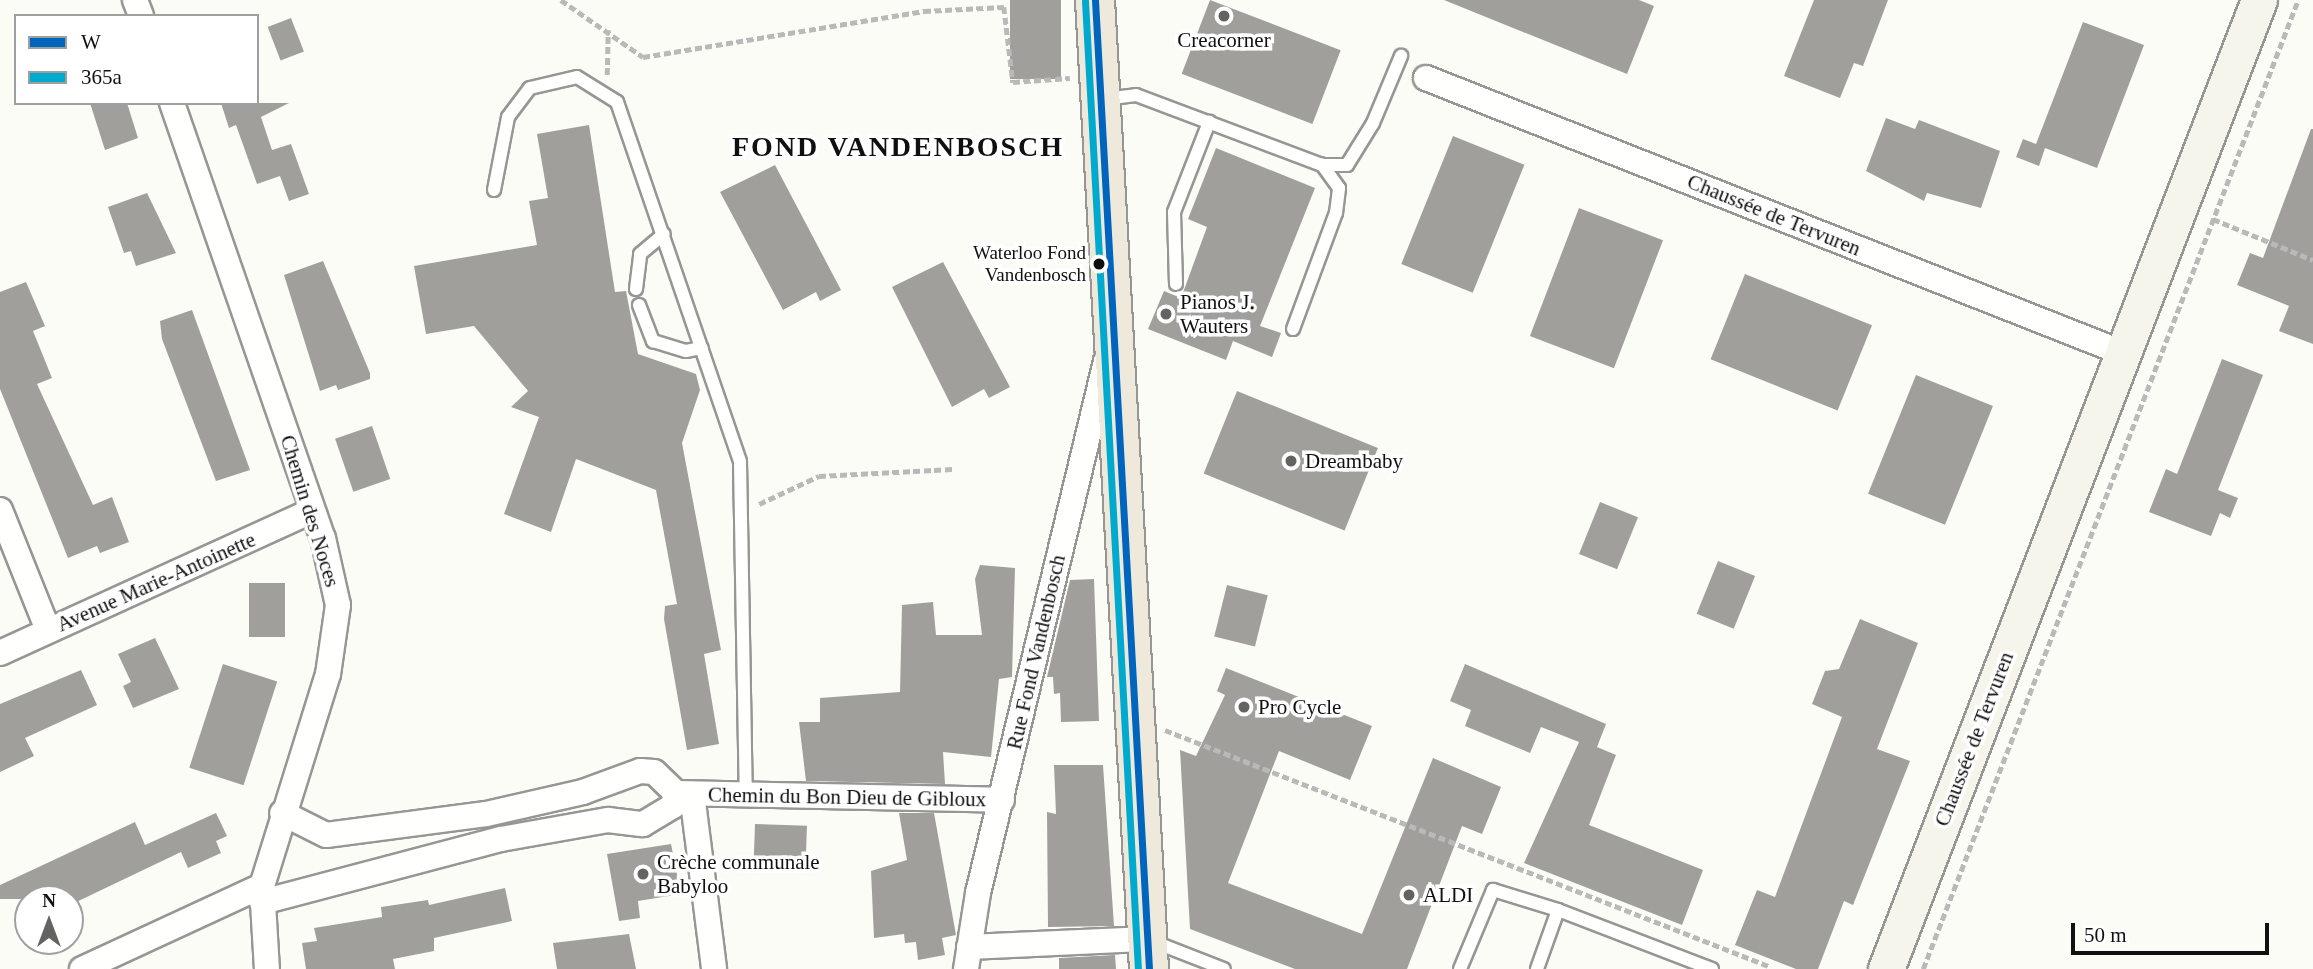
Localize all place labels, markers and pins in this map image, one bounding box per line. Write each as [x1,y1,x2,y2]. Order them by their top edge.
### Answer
marker: Creacorner [1216,8,1232,24]
place label: Creacorner [1177,27,1271,53]
place label: Waterloo Fond Vandenbosch [973,242,1086,286]
marker: Waterloo Fond Vandenbosch [1092,257,1106,271]
place label: Pianos J. Wauters [1180,289,1255,339]
marker: Pianos J. Wauters [1158,306,1174,322]
place label: Dreambaby [1305,448,1403,474]
marker: Dreambaby [1283,453,1299,469]
place label: Pro Cycle [1258,694,1341,720]
marker: Pro Cycle [1236,699,1252,715]
place label: Crèche communale Babyloo [657,849,820,899]
marker: Crèche communale Babyloo [635,866,651,882]
place label: ALDI [1423,882,1473,908]
marker: ALDI [1401,887,1417,903]

